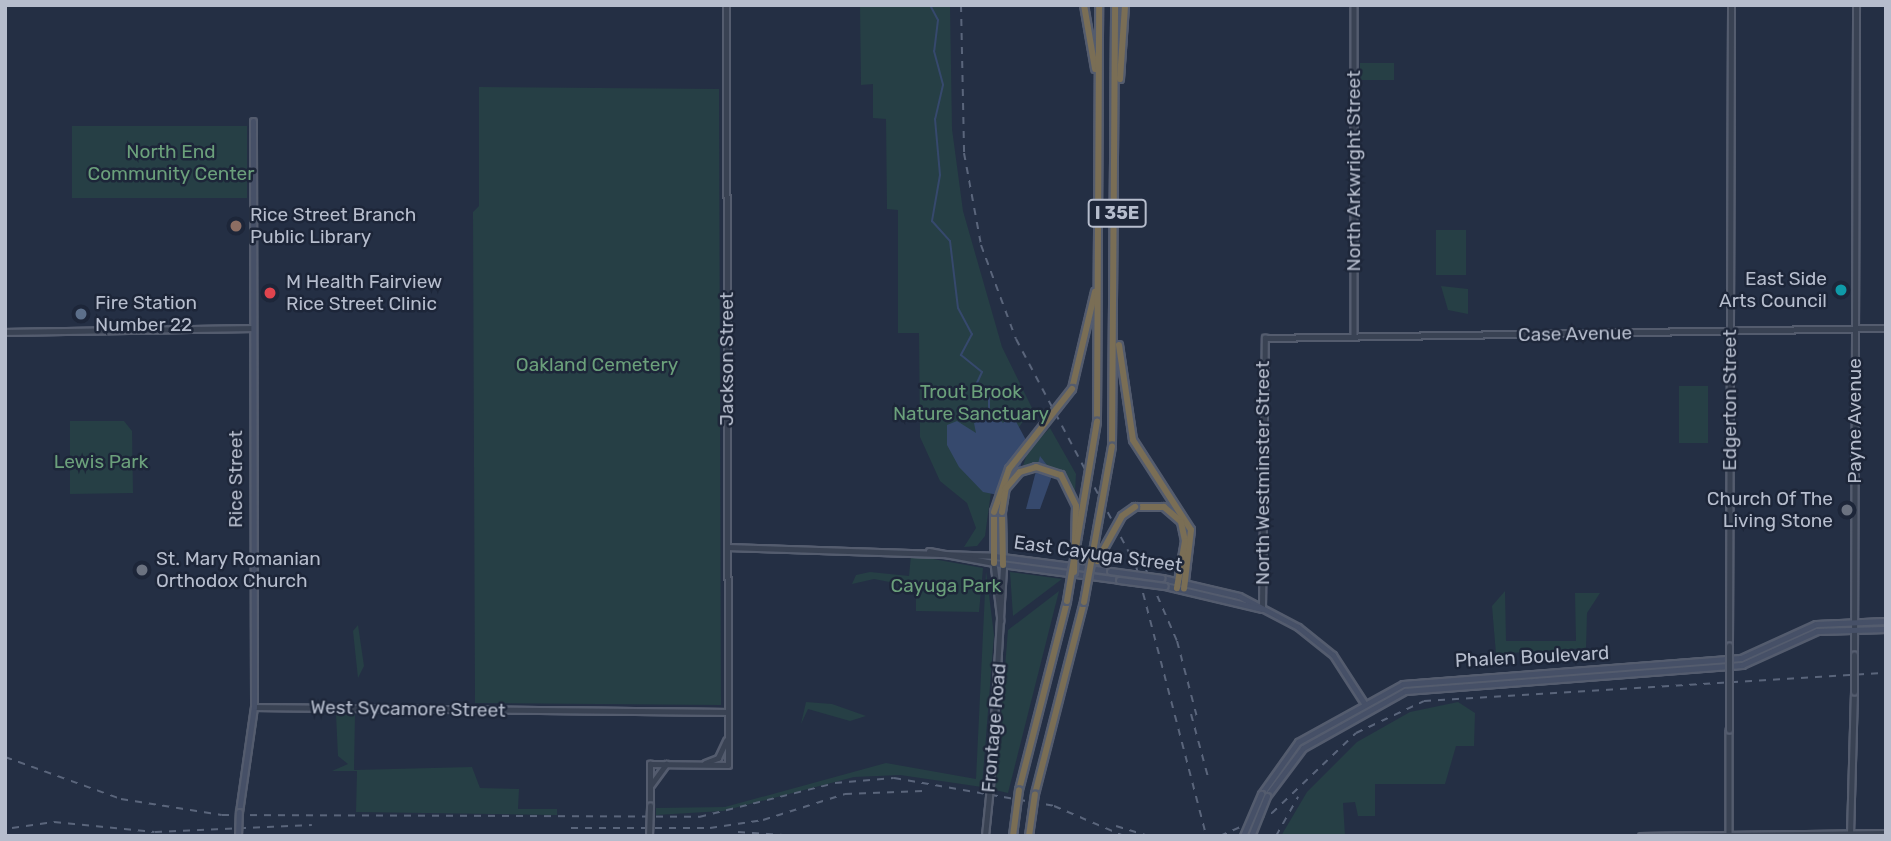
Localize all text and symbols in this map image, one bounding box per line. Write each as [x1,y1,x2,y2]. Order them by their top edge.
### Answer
street label: North Arkwright Street [1343,70,1365,272]
park label: North End Community Center [87,141,255,185]
road number: I 35E [1087,198,1147,228]
place label: Rice Street Branch Public Library [250,204,416,248]
marker: Rice Street Branch Public Library [228,218,244,234]
place label: East Side Arts Council [1719,268,1827,312]
place label: M Health Fairview Rice Street Clinic [286,271,442,315]
marker: East Side Arts Council [1833,282,1849,298]
marker: M Health Fairview Rice Street Clinic [260,283,280,303]
place label: Fire Station Number 22 [95,292,197,336]
street label: Jackson Street [716,292,738,426]
marker: Fire Station Number 22 [73,306,89,322]
street label: Case Avenue [1517,322,1633,346]
street label: Edgerton Street [1719,329,1741,471]
park label: Oakland Cemetery [516,354,678,376]
street label: Payne Avenue [1844,358,1866,484]
street label: North Westminster Street [1252,360,1274,586]
park label: Trout Brook Nature Sanctuary [893,381,1049,425]
street label: Rice Street [225,430,247,528]
park label: Lewis Park [54,451,148,473]
place label: Church Of The Living Stone [1706,488,1833,532]
marker: Church Of The Living Stone [1839,502,1855,518]
street label: East Cayuga Street [1012,531,1184,577]
place label: St. Mary Romanian Orthodox Church [156,548,321,592]
marker: St. Mary Romanian Orthodox Church [134,562,150,578]
park label: Cayuga Park [891,575,1001,597]
street label: Phalen Boulevard [1454,642,1610,672]
street label: Frontage Road [977,662,1011,794]
street label: West Sycamore Street [310,696,506,722]

